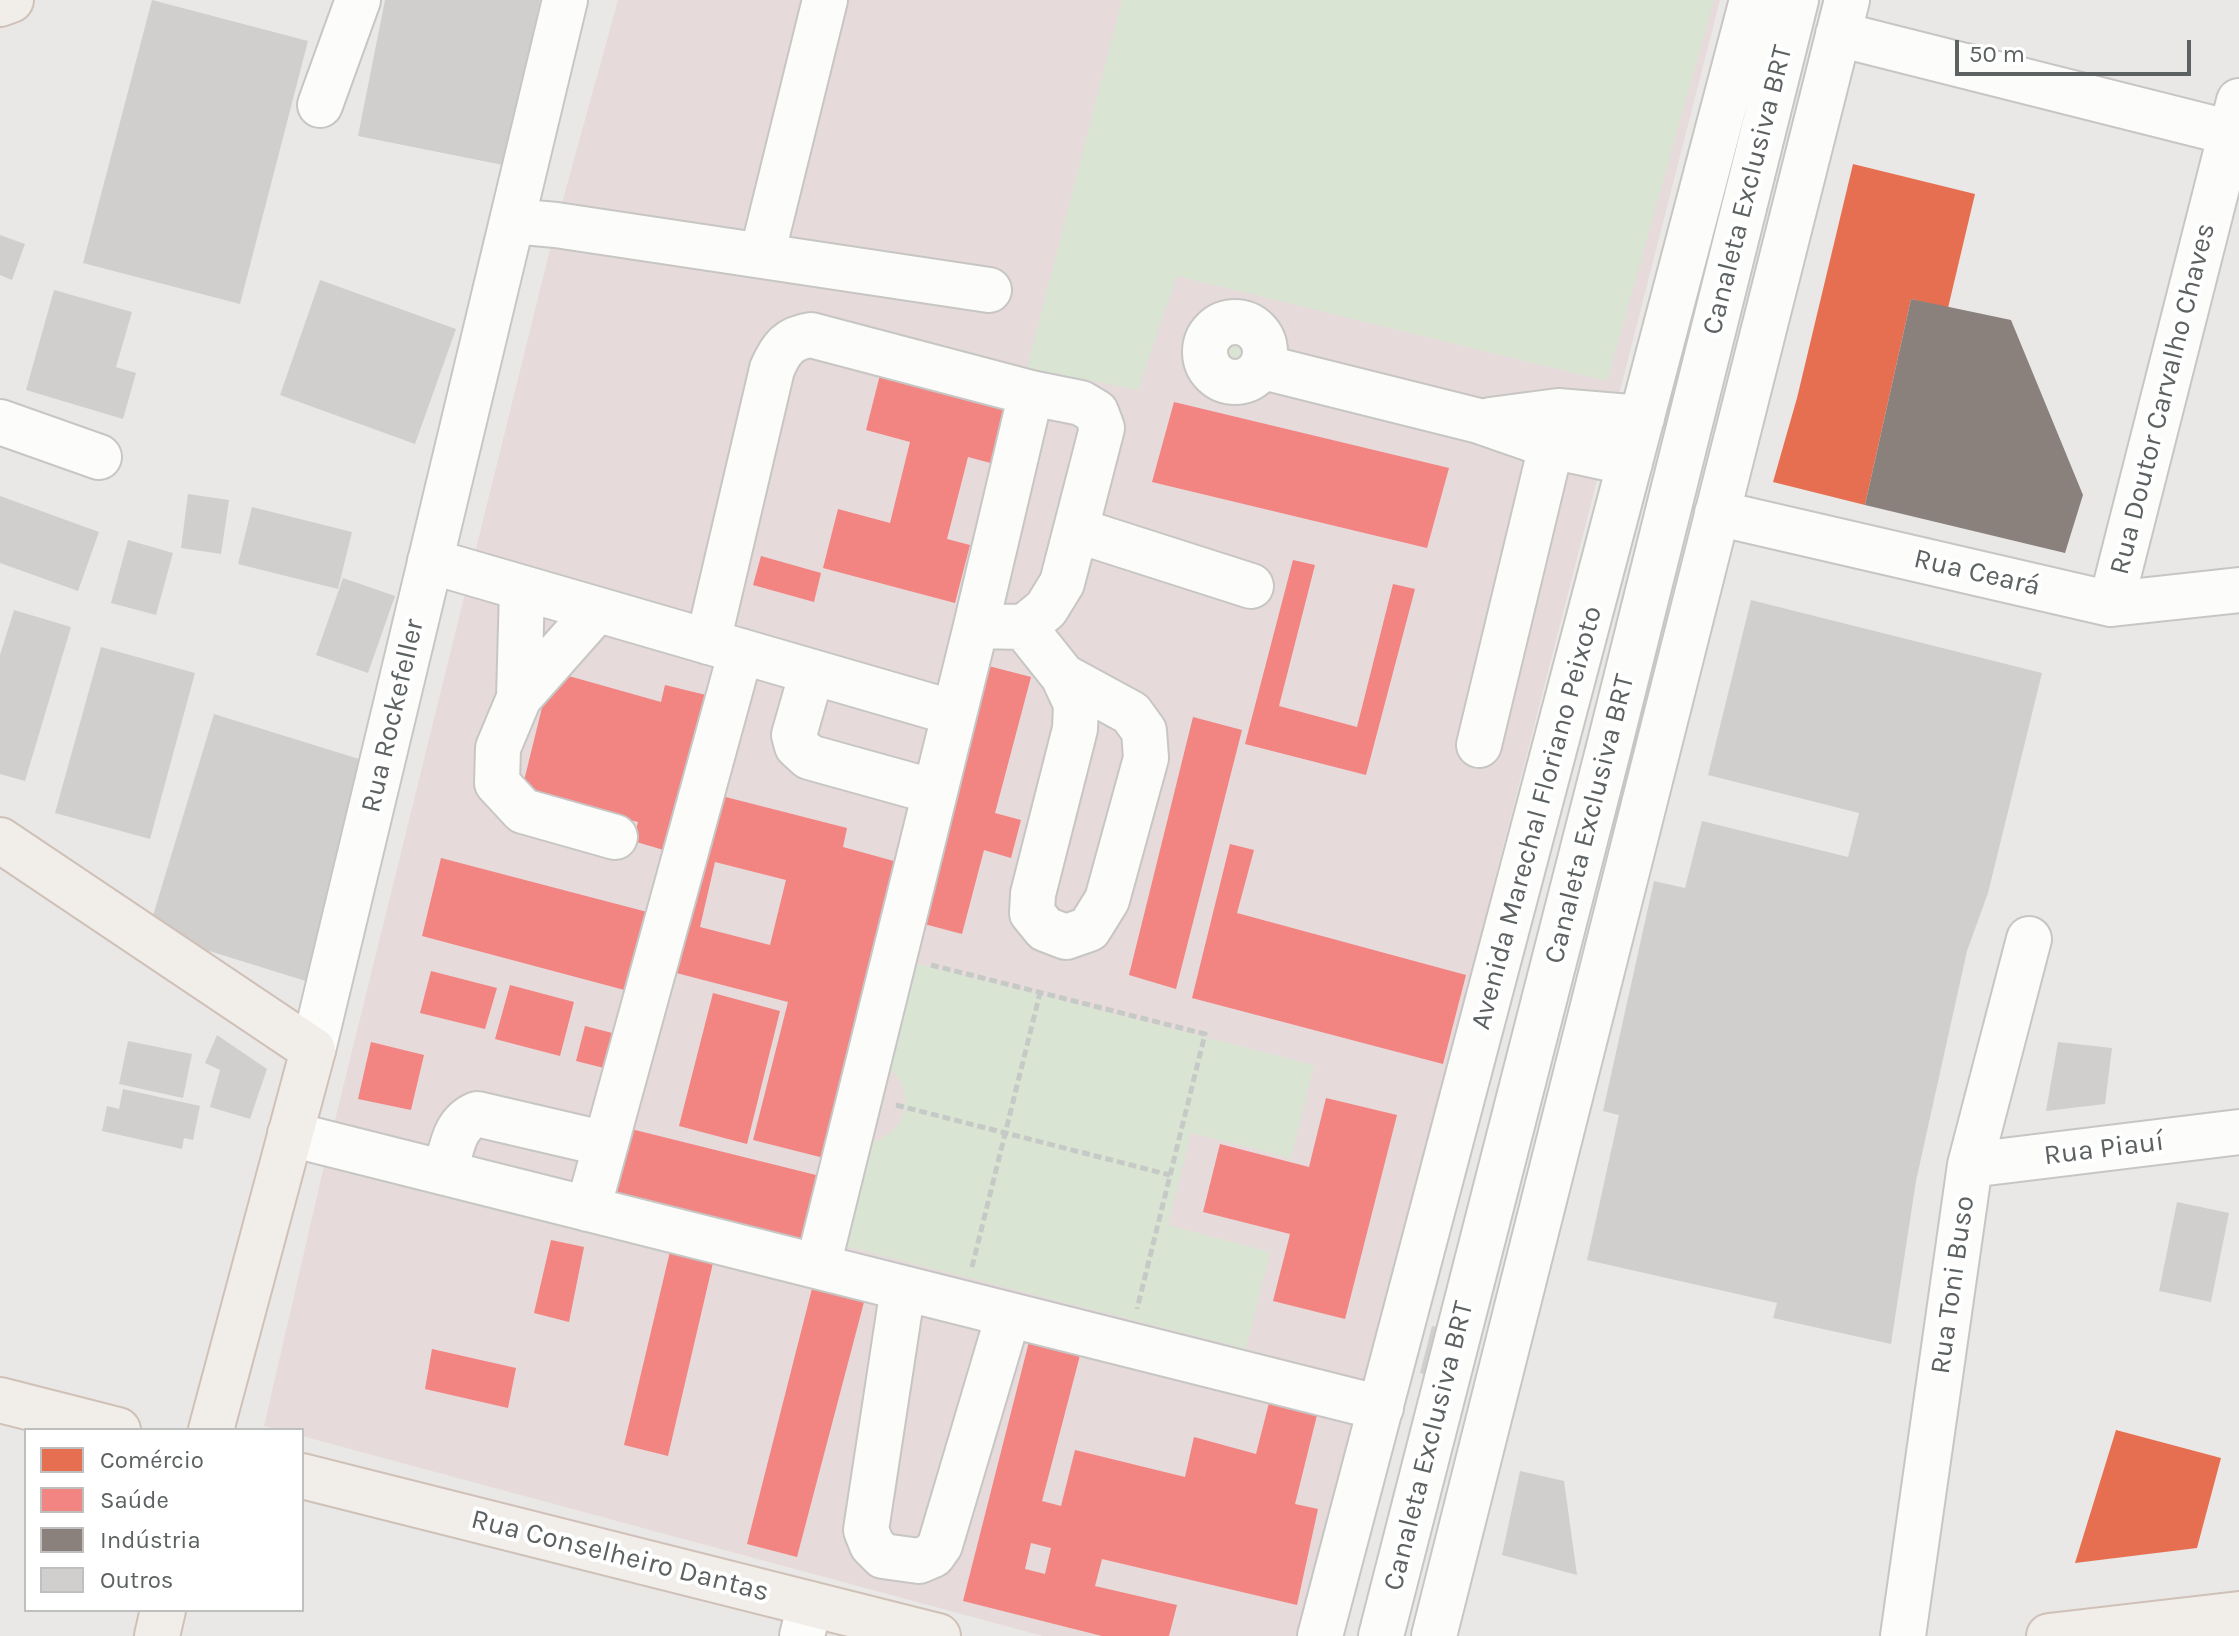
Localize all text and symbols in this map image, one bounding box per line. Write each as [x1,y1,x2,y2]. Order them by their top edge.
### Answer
scale bar [1959,24,2195,74]
text: 50 m [1969,40,2025,68]
street label: Canaleta Exclusiva BRT [1696,42,1800,338]
street label: Rua Doutor Carvalho Chaves [2103,220,2223,578]
street label: Rua Ceará [1911,542,2043,604]
street label: Avenida Marechal Floriano Peixoto [1464,603,1610,1033]
street label: Rua Rockefeller [354,616,432,816]
street label: Canaleta Exclusiva BRT [1538,671,1642,967]
street label: Rua Piauí [2042,1125,2166,1173]
street label: Rua Toni Buso [1924,1194,1982,1376]
street label: Canaleta Exclusiva BRT [1377,1298,1481,1594]
legend [24,1428,304,1612]
text: Comércio [100,1446,204,1474]
text: Saúde [100,1486,169,1514]
street label: Rua Conselheiro Dantas [468,1503,772,1609]
text: Indústria [100,1526,201,1554]
text: Outros [100,1566,173,1594]

